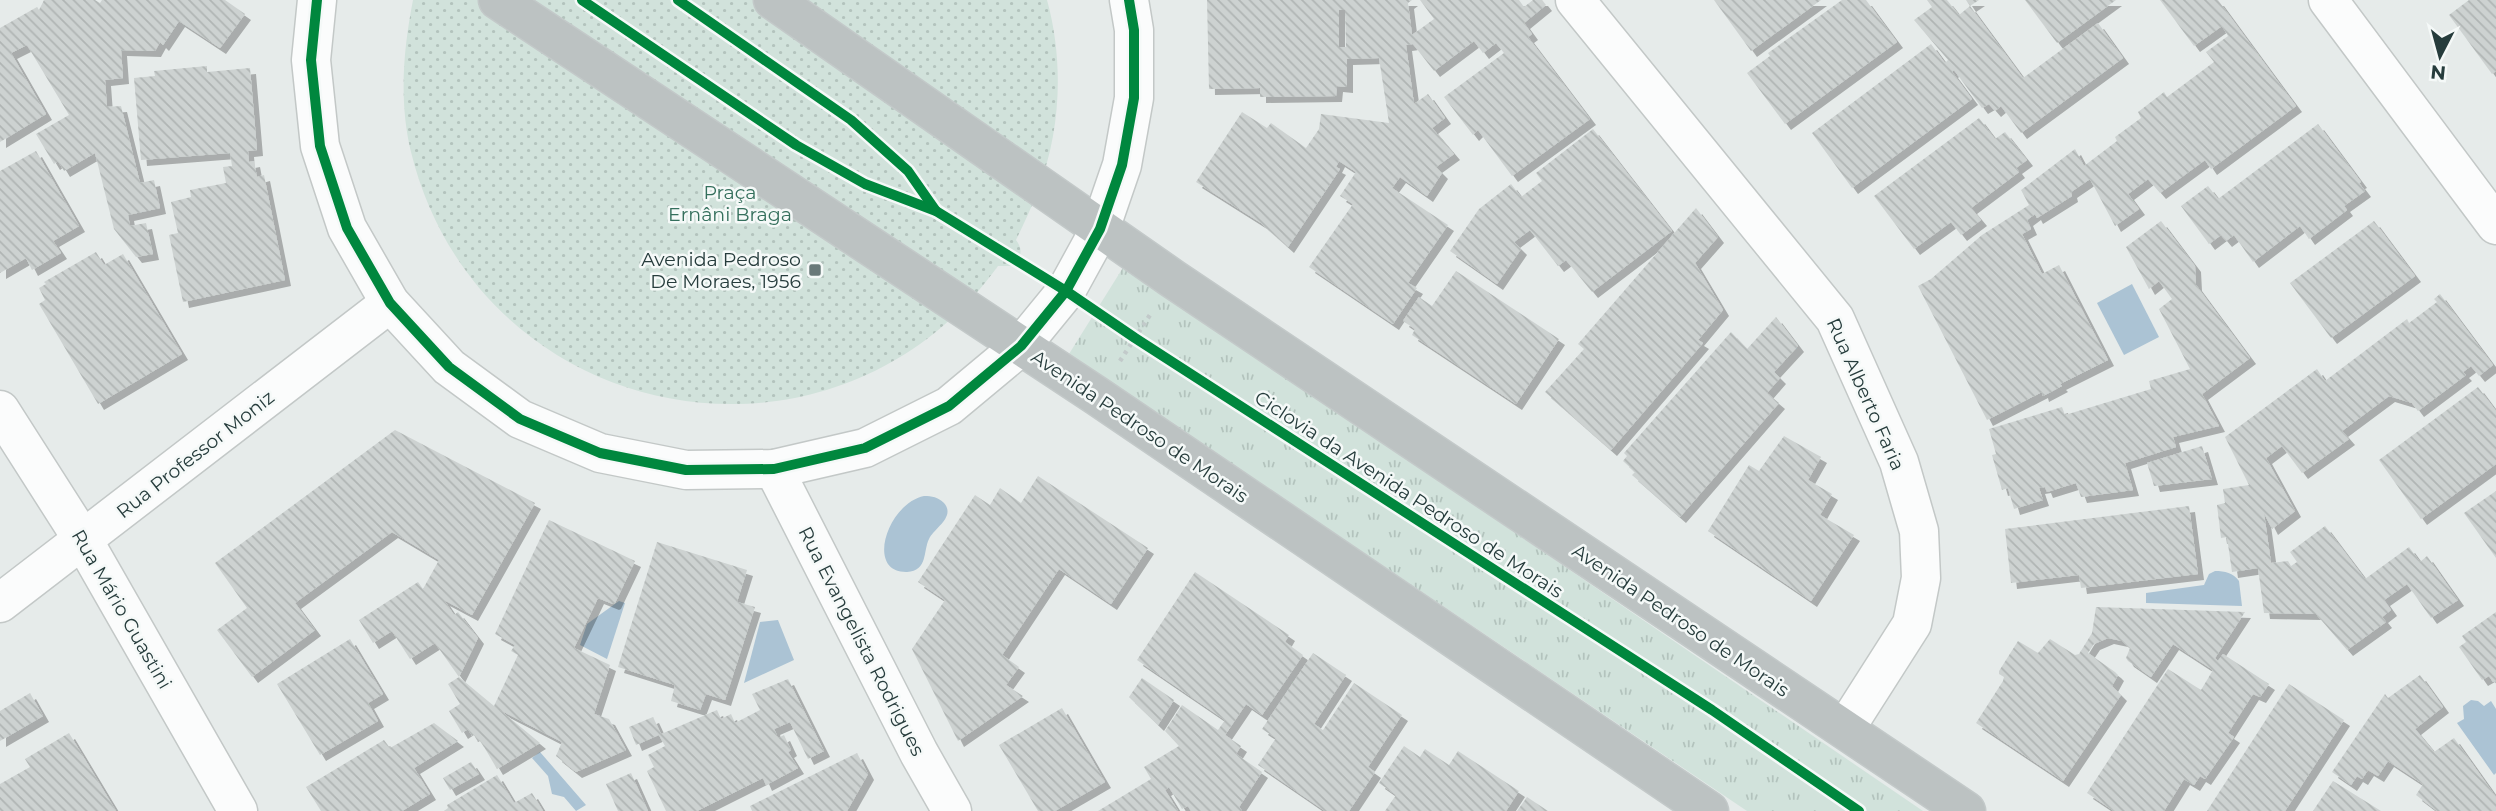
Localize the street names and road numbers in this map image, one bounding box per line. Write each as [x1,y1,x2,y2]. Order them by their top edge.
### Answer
street label: Rua Alberto Faria [1822,314,1910,474]
street label: Avenida Pedroso de Morais [1027,345,1253,508]
street label: Rua Professor Moniz [112,386,279,523]
street label: Ciclovia da Avenida Pedroso de Morais [1250,386,1567,603]
street label: Rua Evangelista Rodrigues [794,523,930,760]
street label: Rua Mário Guastini [67,525,177,693]
street label: Avenida Pedroso de Morais [1568,539,1794,702]

